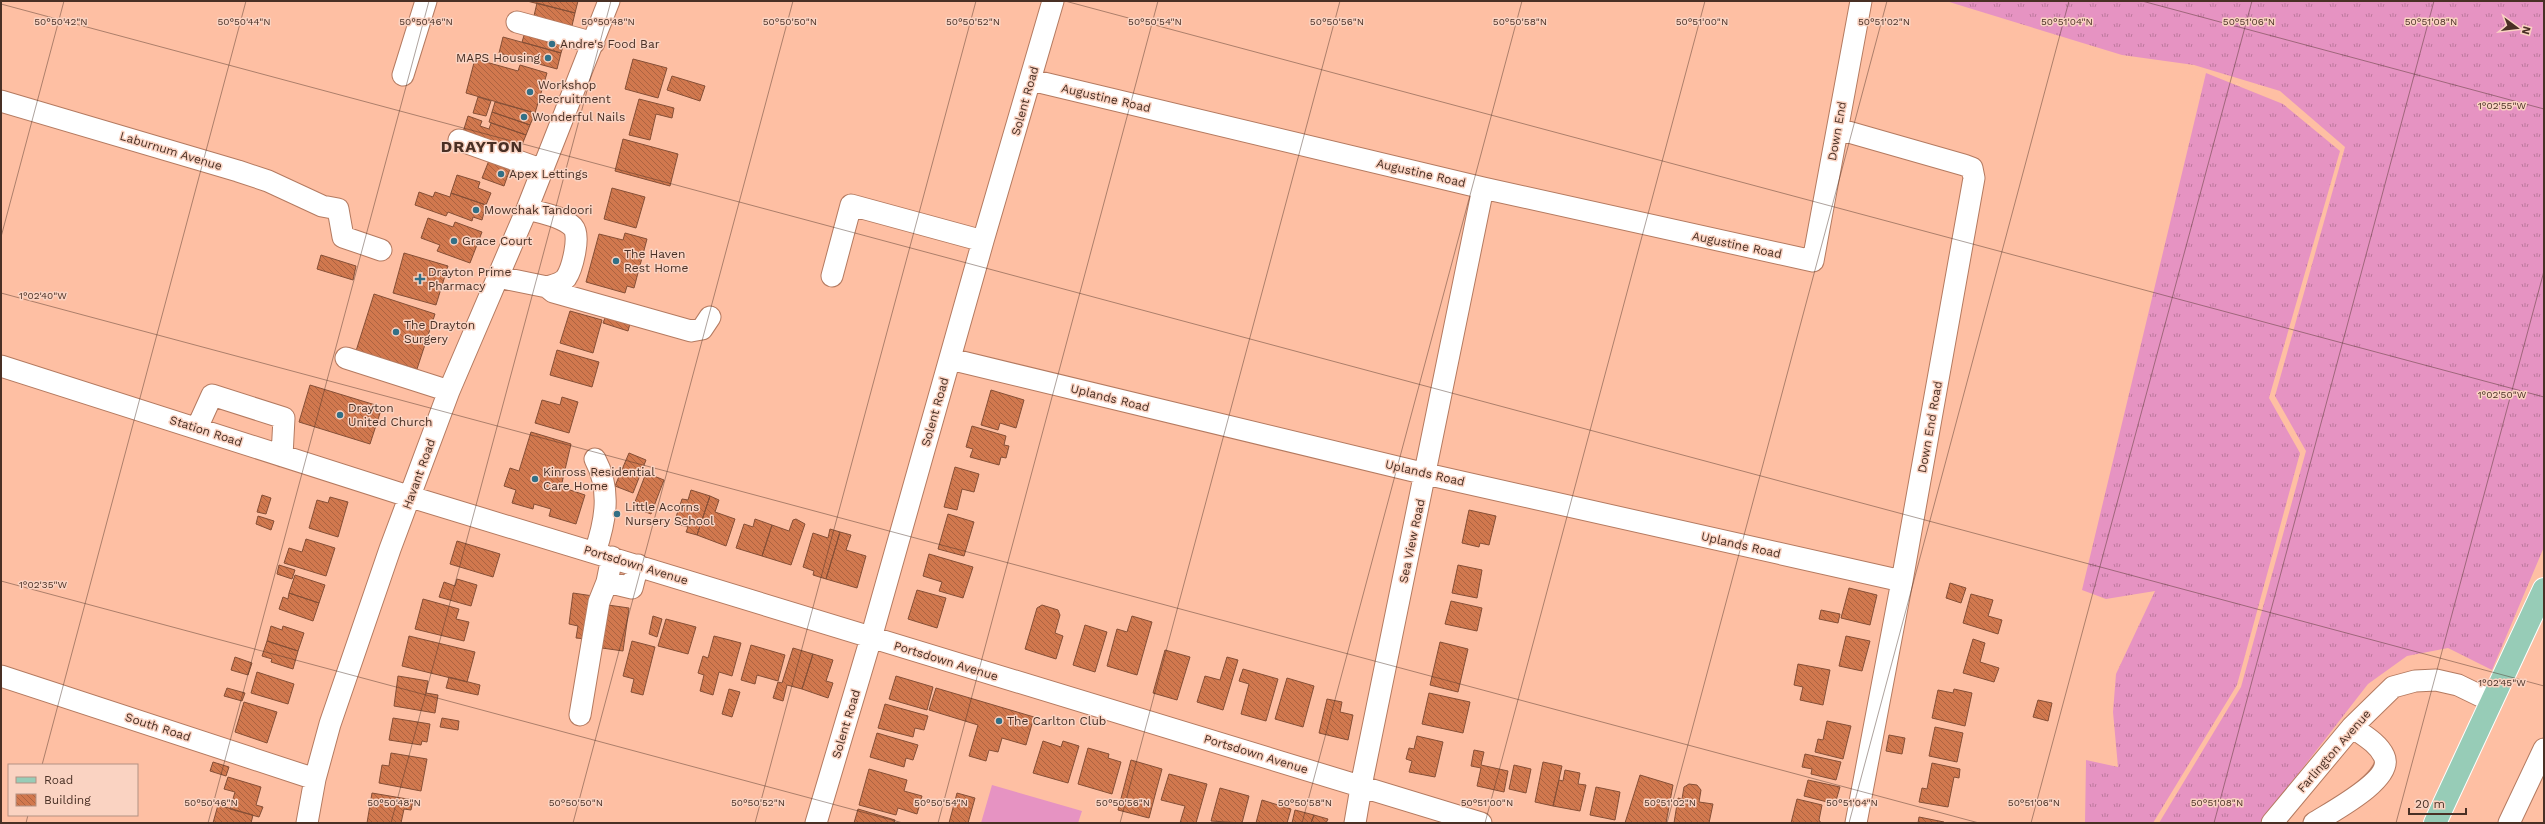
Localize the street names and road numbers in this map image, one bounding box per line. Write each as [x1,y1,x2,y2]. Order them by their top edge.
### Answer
street label: Solent Road [1008,65,1042,137]
street label: Augustine Road [1060,81,1152,115]
street label: Down End [1825,100,1849,162]
street label: Laburnum Avenue [118,129,224,173]
street label: Augustine Road [1375,156,1467,190]
street label: Augustine Road [1691,229,1783,261]
street label: Solent Road [918,376,952,448]
street label: Down End Road [1915,380,1945,474]
street label: Uplands Road [1069,381,1151,415]
street label: Station Road [168,413,244,449]
street label: Havant Road [400,437,438,511]
street label: Uplands Road [1384,457,1466,489]
street label: Sea View Road [1396,498,1428,584]
street label: Uplands Road [1700,529,1782,561]
street label: Portsdown Avenue [582,542,690,588]
street label: Portsdown Avenue [892,638,1000,684]
street label: Solent Road [829,688,863,760]
street label: Farlington Avenue [2294,707,2374,795]
street label: South Road [123,710,193,744]
street label: Portsdown Avenue [1202,731,1310,777]

